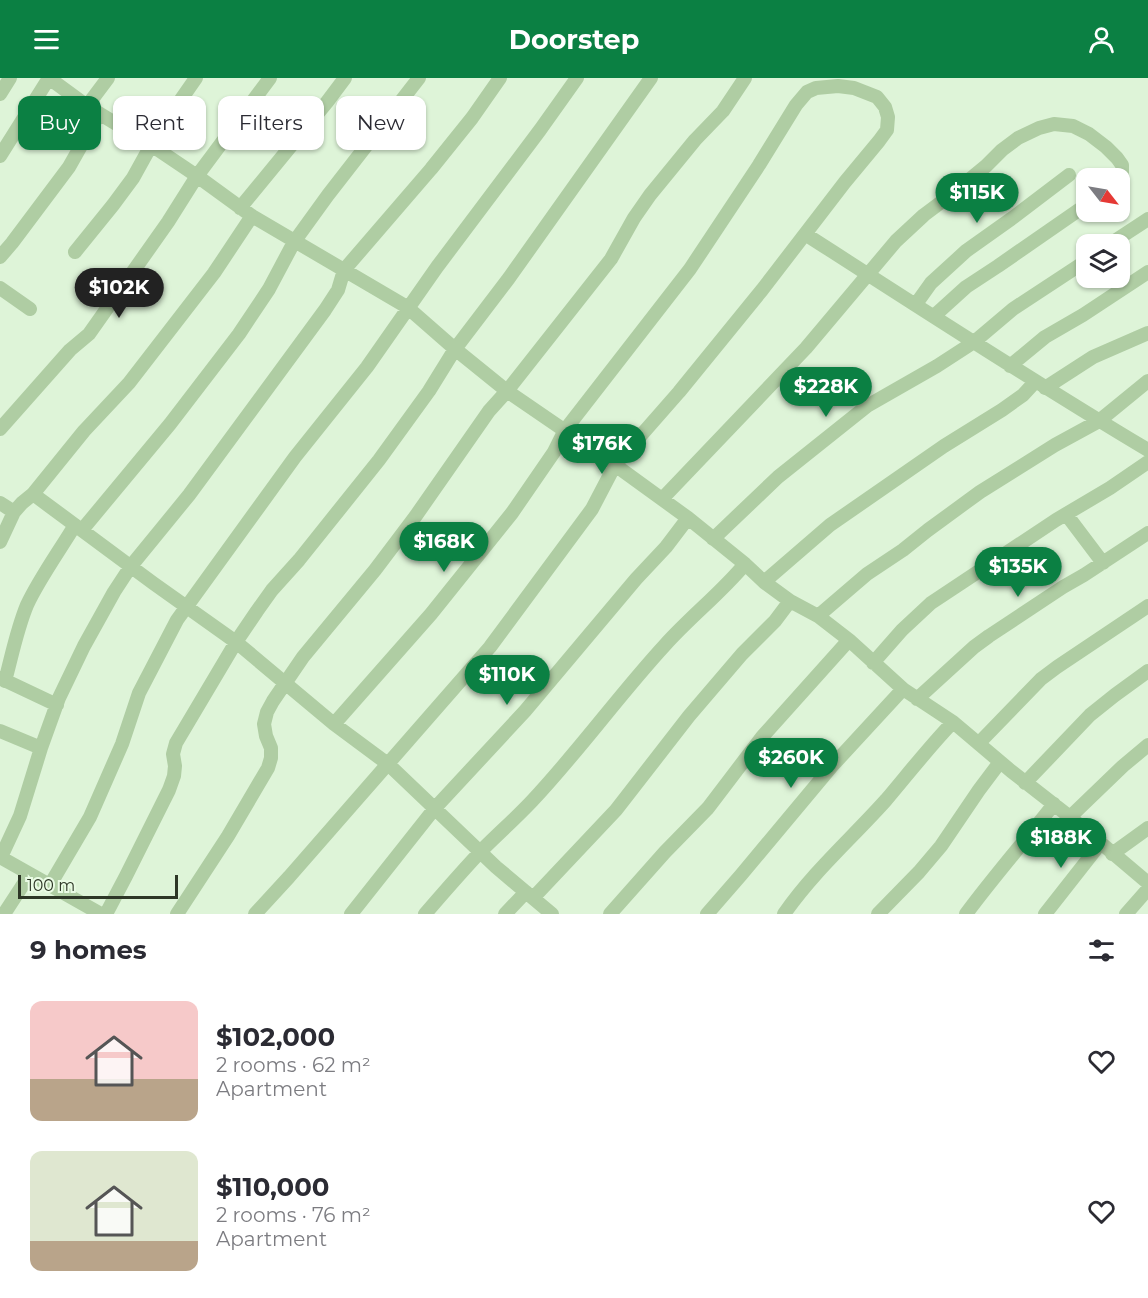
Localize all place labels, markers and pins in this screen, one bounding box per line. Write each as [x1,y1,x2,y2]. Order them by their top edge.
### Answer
pin: $115K [935,173,1019,224]
pin: $102K [77,268,161,319]
pin: $228K [784,367,868,418]
pin: $176K [560,424,644,475]
pin: $168K [402,522,486,573]
pin: $135K [976,547,1060,598]
pin: $110K [465,655,549,706]
pin: $260K [749,738,833,789]
pin: $188K [1019,818,1103,869]

